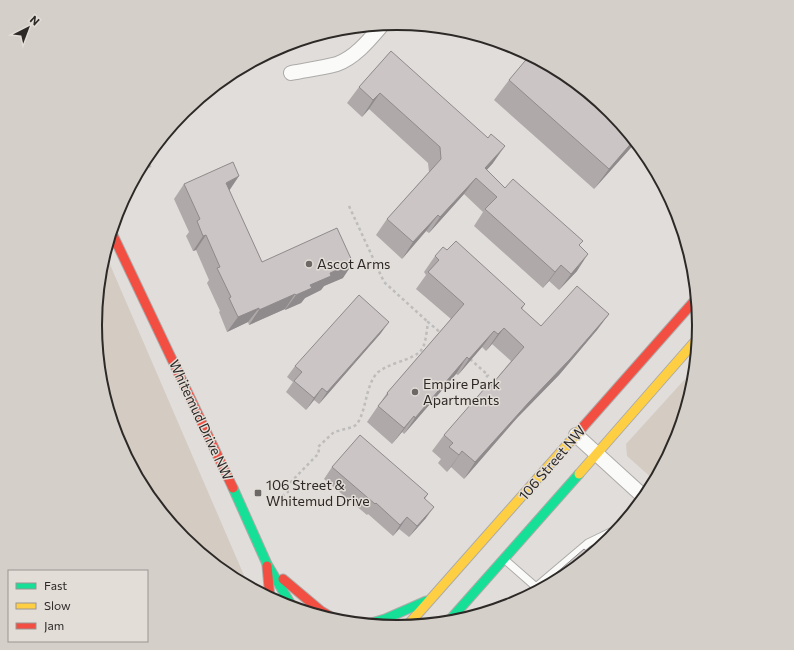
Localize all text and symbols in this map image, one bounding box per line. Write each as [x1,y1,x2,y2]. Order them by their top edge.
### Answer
north arrow [8,8,48,48]
text: N [28,13,42,28]
place label: Ascot Arms [317,255,390,272]
marker: Ascot Arms [304,259,314,269]
street label: Whitemud Drive NW [166,357,237,483]
place label: Empire Park Apartments [423,375,501,408]
marker: Empire Park Apartments [410,387,420,397]
street label: 106 Street NW [515,422,589,503]
place label: 106 Street & Whitemud Drive [266,476,370,509]
marker: 106 Street & Whitemud Drive [253,488,263,498]
legend [8,570,148,642]
text: Fast [44,578,67,592]
text: Slow [44,598,71,612]
text: Jam [44,618,64,633]

